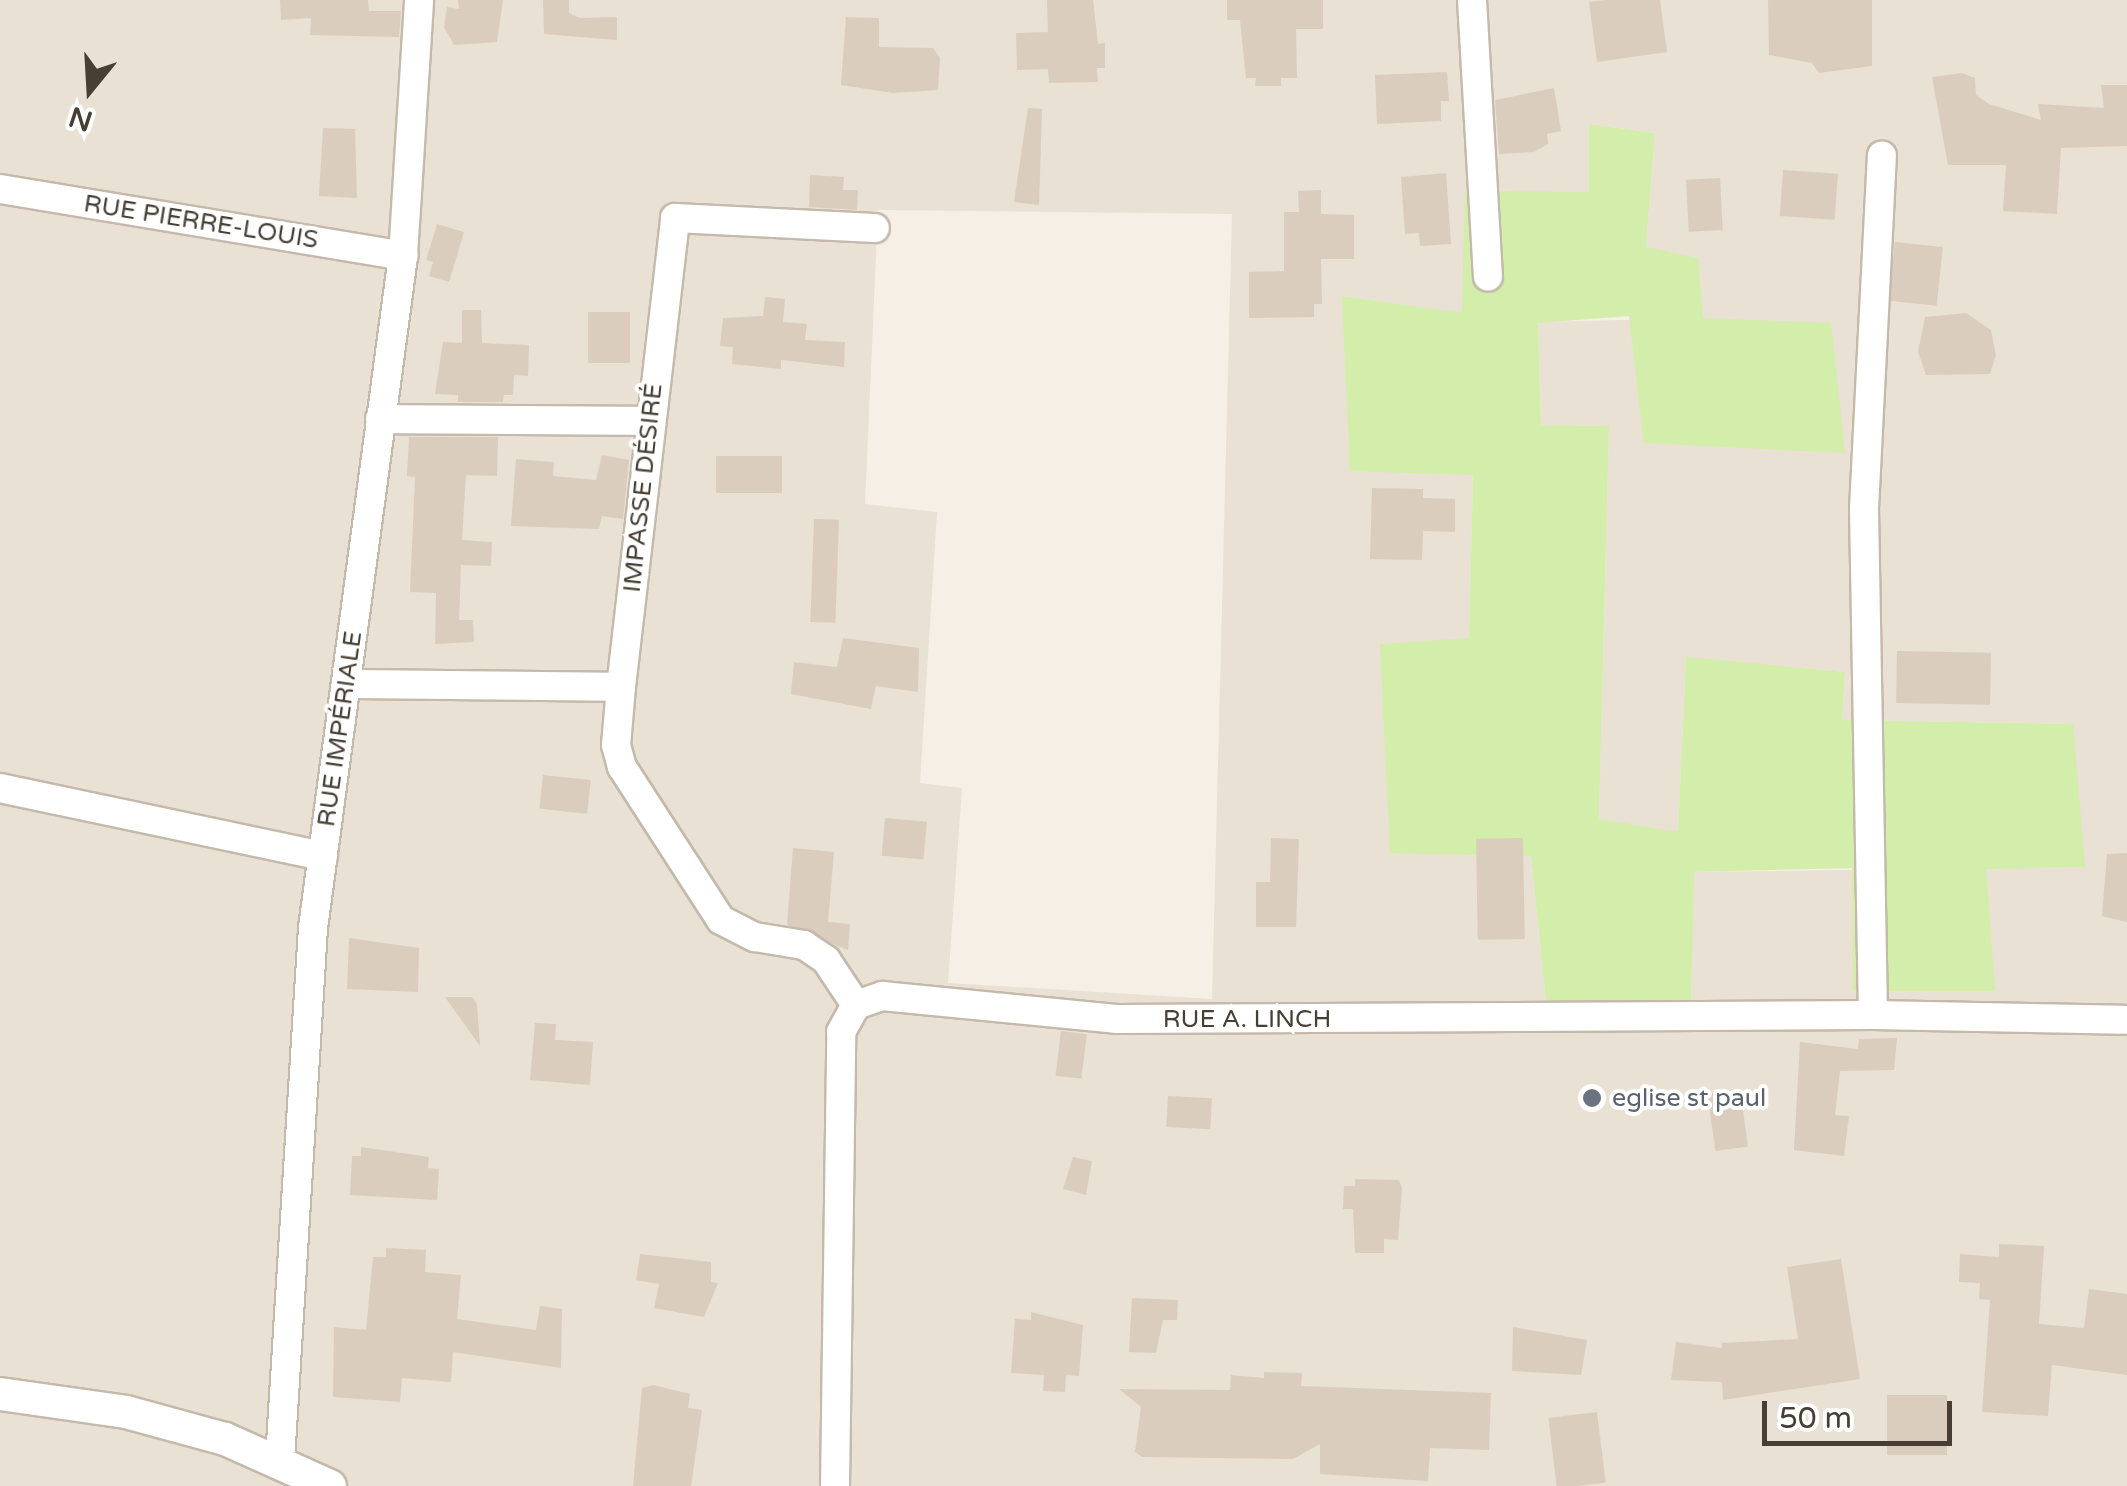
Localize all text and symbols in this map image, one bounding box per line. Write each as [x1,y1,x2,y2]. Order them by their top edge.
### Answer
north arrow [40,40,140,140]
text: N [65,99,97,138]
street label: RUE PIERRE-LOUIS [82,189,320,255]
street label: IMPASSE DÉSIRÉ [617,382,669,594]
street label: RUE IMPÉRIALE [311,629,369,829]
street label: RUE A. LINCH [1163,1004,1331,1034]
place label: eglise st paul [1612,1083,1766,1113]
marker: eglise st paul [1581,1087,1603,1109]
scale bar [1767,1381,1957,1443]
text: 50 m [1779,1400,1852,1437]

